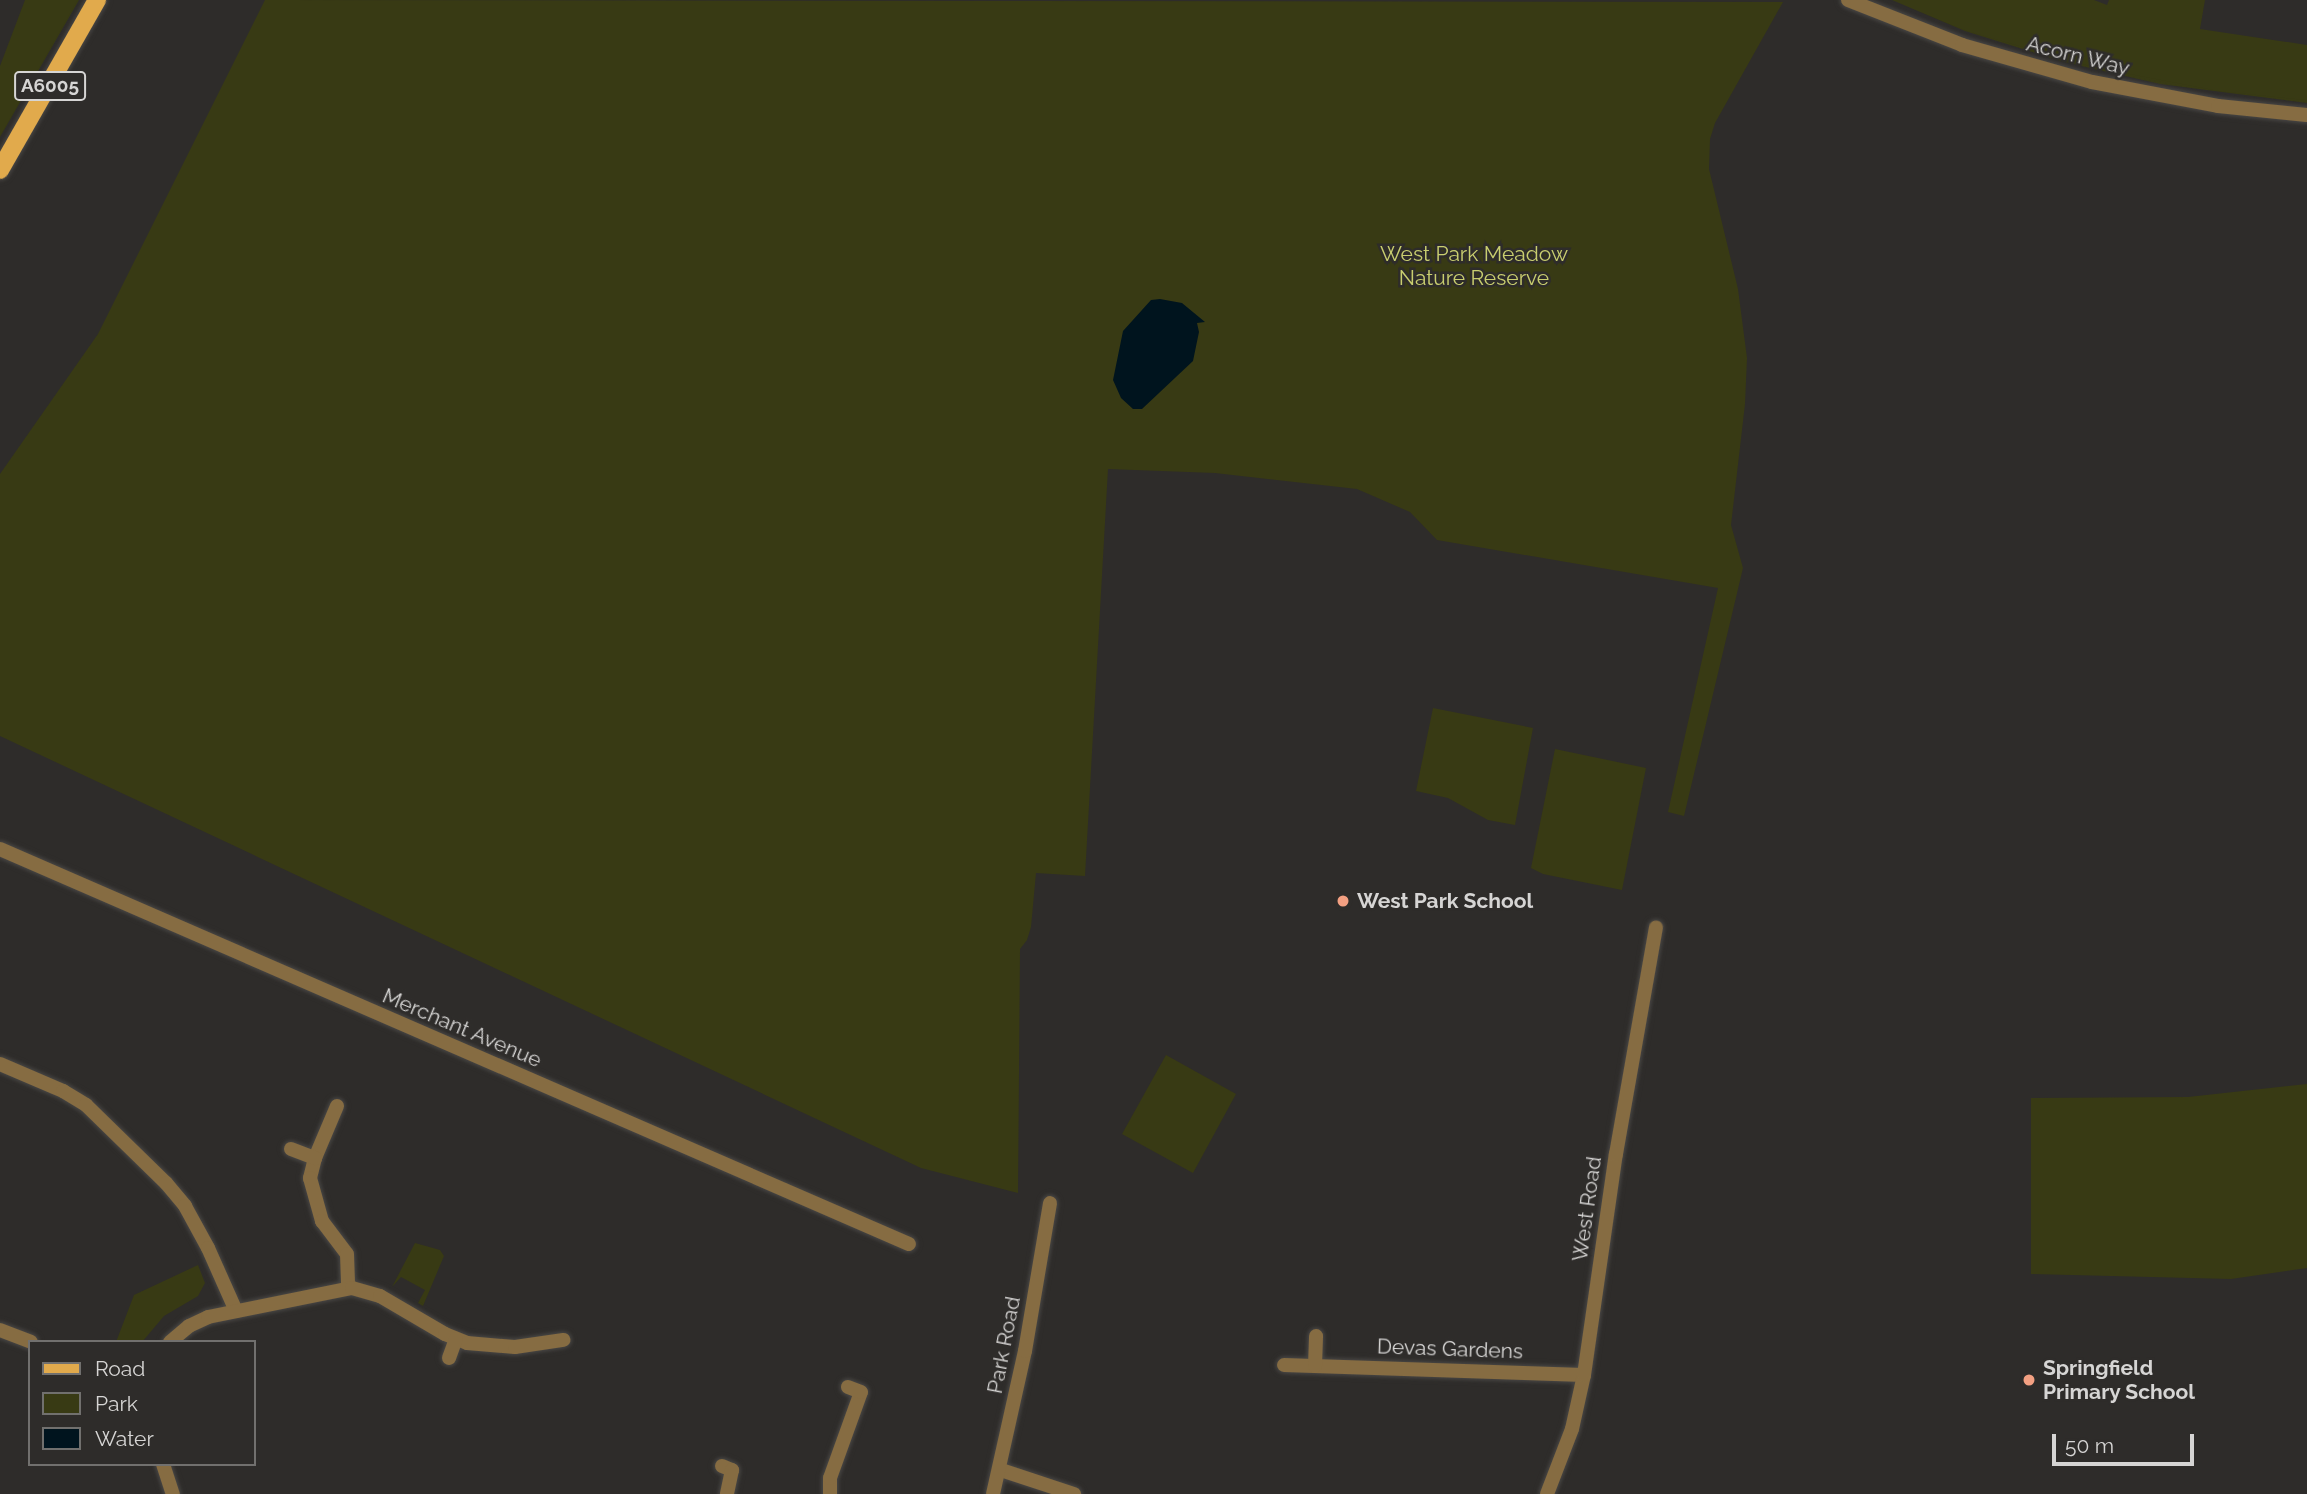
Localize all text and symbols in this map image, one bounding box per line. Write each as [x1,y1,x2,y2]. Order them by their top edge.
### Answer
street label: Acorn Way [2023,31,2133,81]
road number: A6005 [13,71,87,102]
park label: West Park Meadow Nature Reserve [1380,241,1568,291]
place label: West Park School [1357,888,1533,914]
marker: West Park School [1335,893,1351,909]
street label: Merchant Avenue [378,983,546,1073]
street label: West Road [1567,1155,1607,1263]
street label: Park Road [982,1294,1026,1396]
street label: Devas Gardens [1376,1334,1524,1364]
legend [28,1340,256,1466]
place label: Springfield Primary School [2043,1355,2195,1405]
text: Road [95,1356,145,1381]
marker: Springfield Primary School [2021,1372,2037,1388]
text: Park [95,1391,138,1416]
scale bar [2055,1420,2197,1464]
text: Water [95,1426,154,1451]
text: 50 m [2065,1433,2114,1458]

